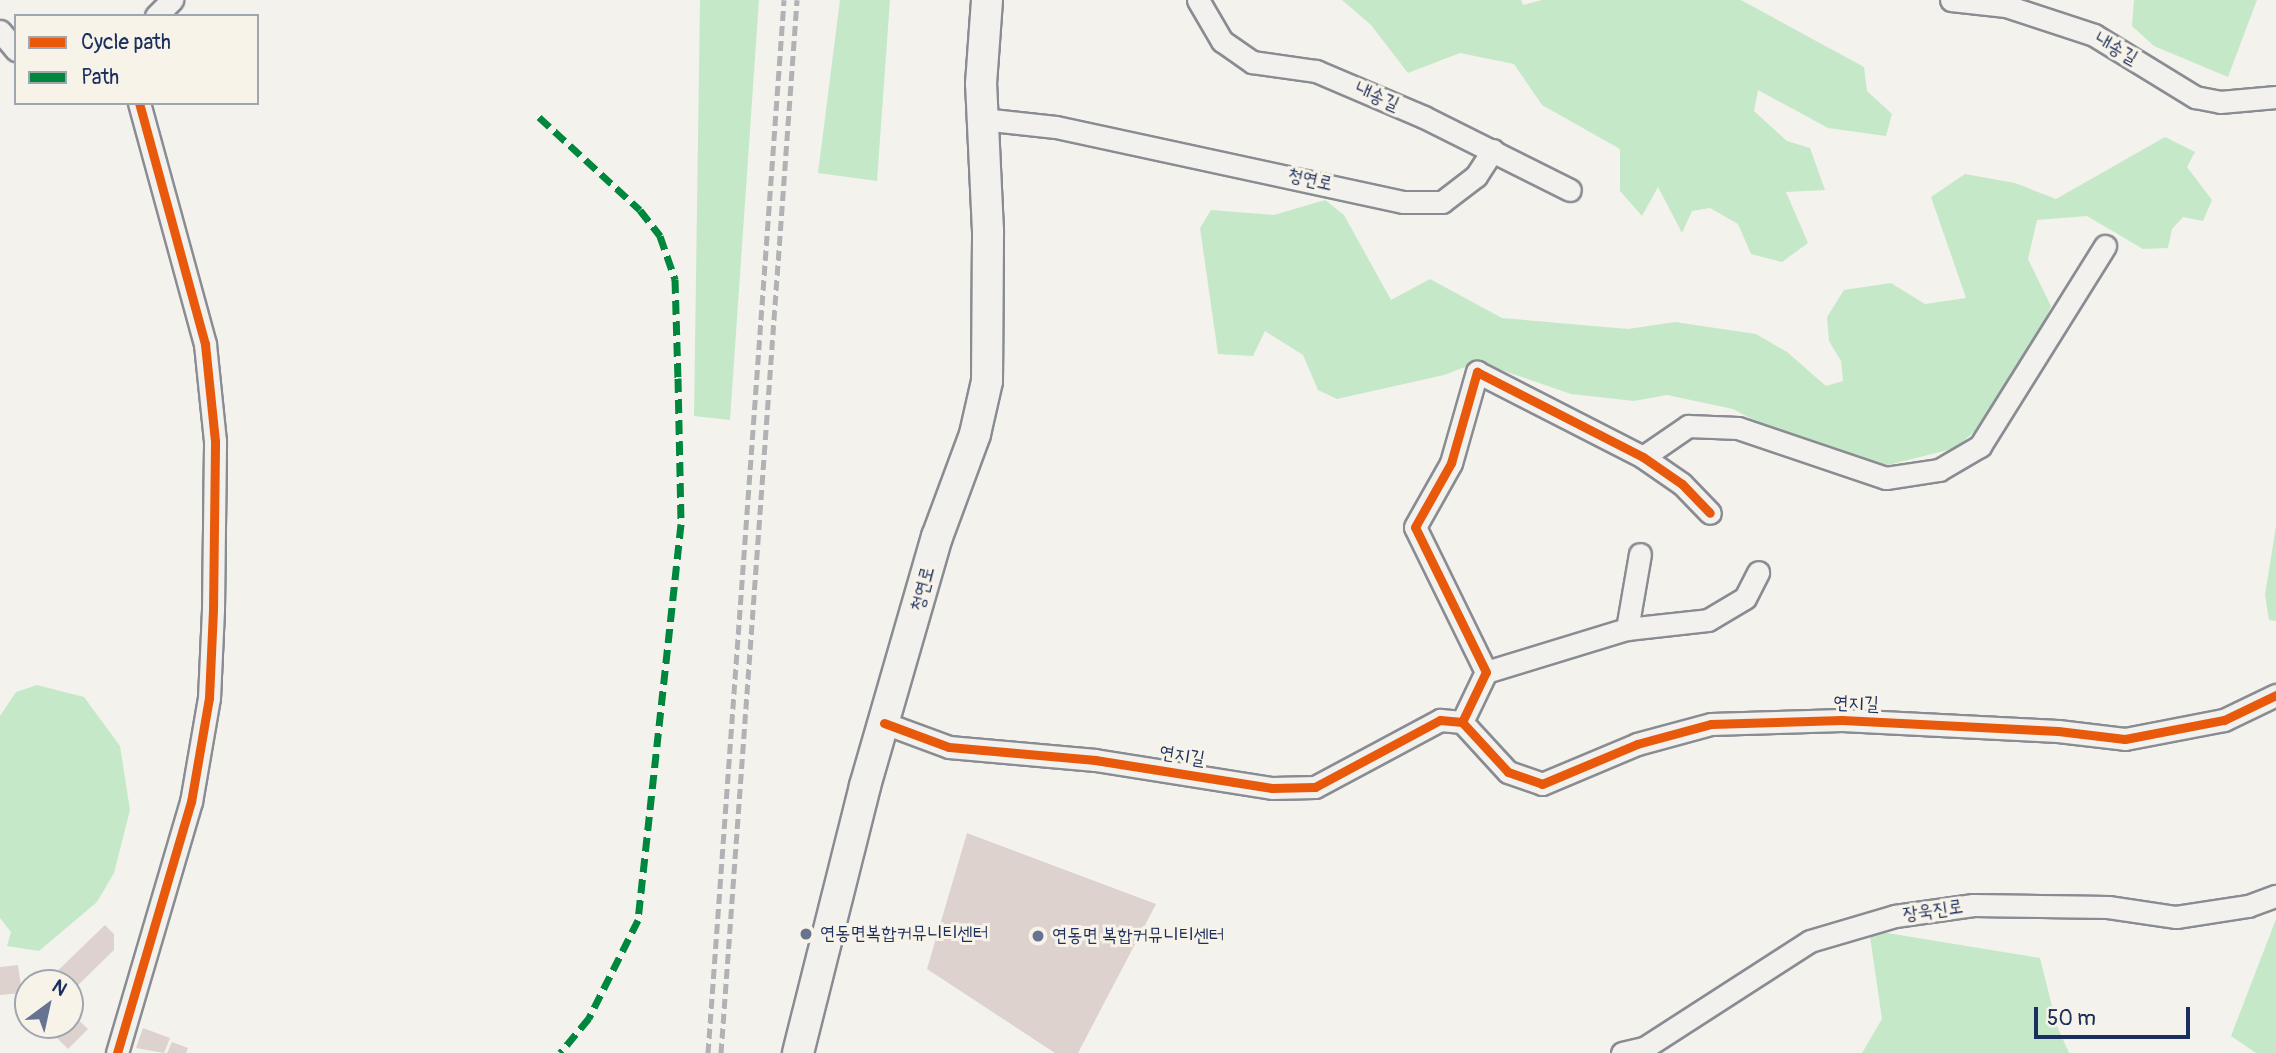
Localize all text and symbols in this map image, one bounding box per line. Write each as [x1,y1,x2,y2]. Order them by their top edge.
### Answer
legend [14,14,259,105]
street label: 내송길 [2090,28,2142,70]
text: Cycle path [81,29,171,56]
text: Path [81,64,119,91]
street label: 내송길 [1351,78,1403,116]
street label: 청연로 [1285,164,1335,196]
street label: 청연로 [906,564,940,614]
street label: 연지길 [1833,692,1879,716]
street label: 연지길 [1158,741,1206,771]
street label: 장욱진로 [1901,895,1965,927]
place label: 연동면복합커뮤니티센터 [820,923,988,945]
place label: 연동면 복합커뮤니티센터 [1052,925,1224,947]
marker: 연동면복합커뮤니티센터 [798,926,814,942]
marker: 연동면 복합커뮤니티센터 [1030,928,1046,944]
north arrow [14,969,84,1039]
text: N [47,974,71,1002]
scale bar [2038,993,2194,1038]
text: 50 m [2047,1005,2096,1032]

